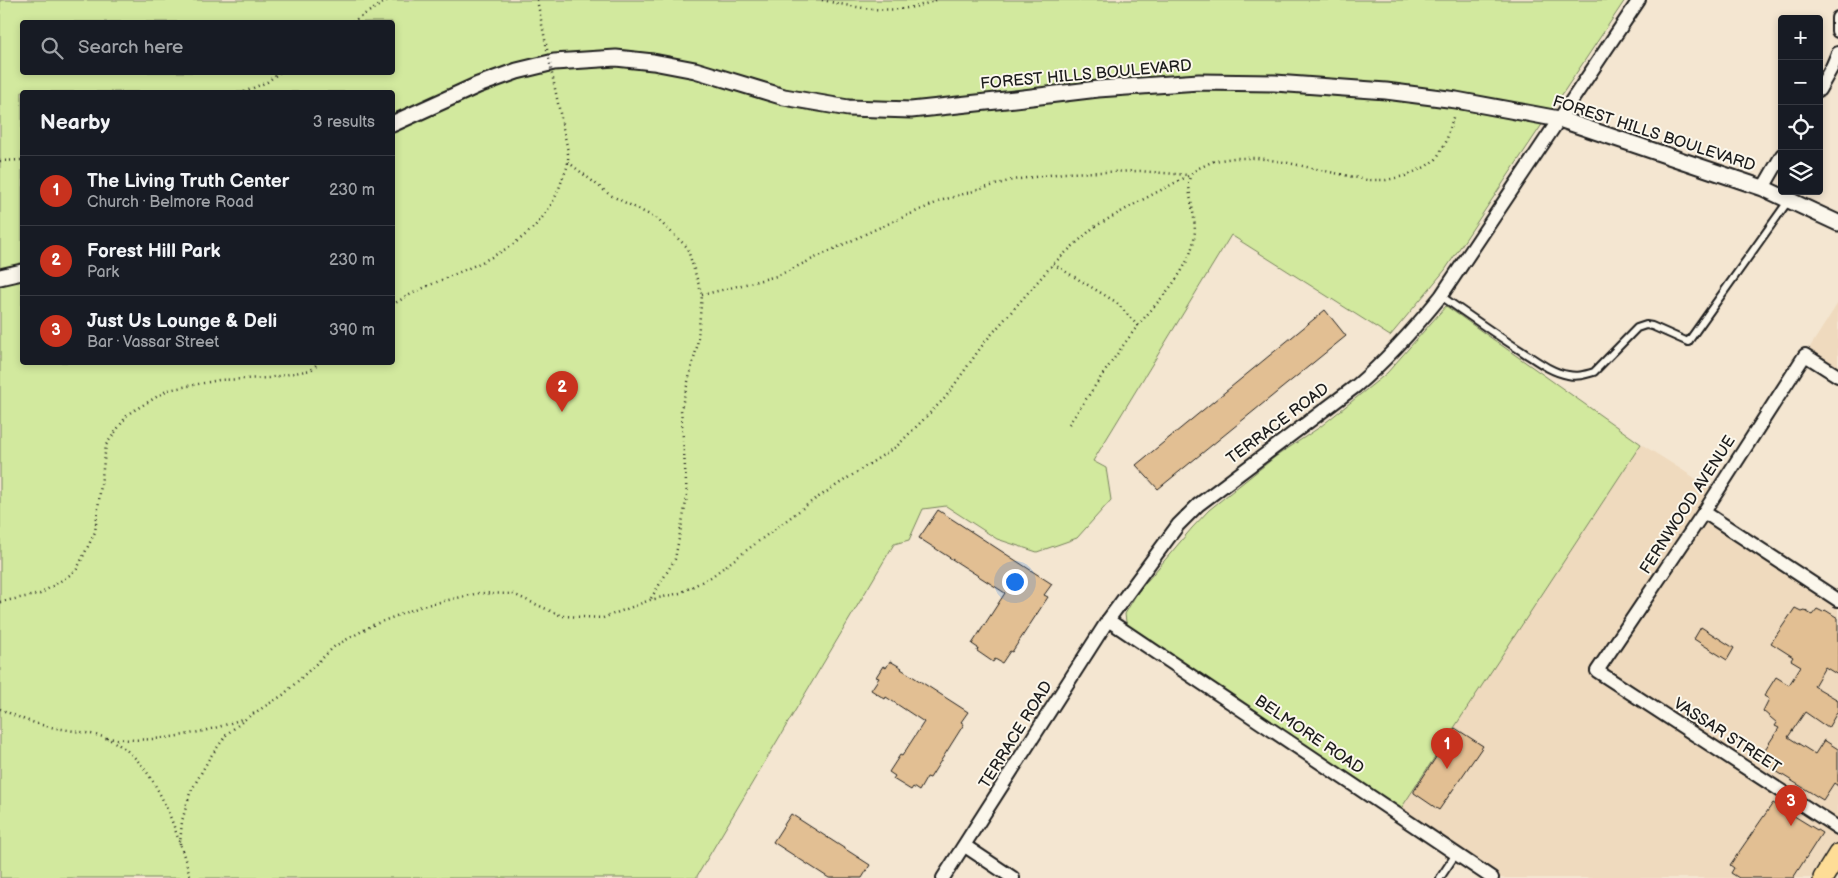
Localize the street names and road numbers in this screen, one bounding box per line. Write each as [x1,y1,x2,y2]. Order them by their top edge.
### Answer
street label: FOREST HILLS BOULEVARD [980,56,1192,94]
street label: FOREST HILLS BOULEVARD [1550,92,1758,176]
street label: TERRACE ROAD [1223,379,1333,469]
street label: FERNWOOD AVENUE [1636,432,1740,578]
street label: TERRACE ROAD [975,678,1057,792]
street label: BELMORE ROAD [1251,691,1367,779]
street label: VASSAR STREET [1670,694,1784,778]

